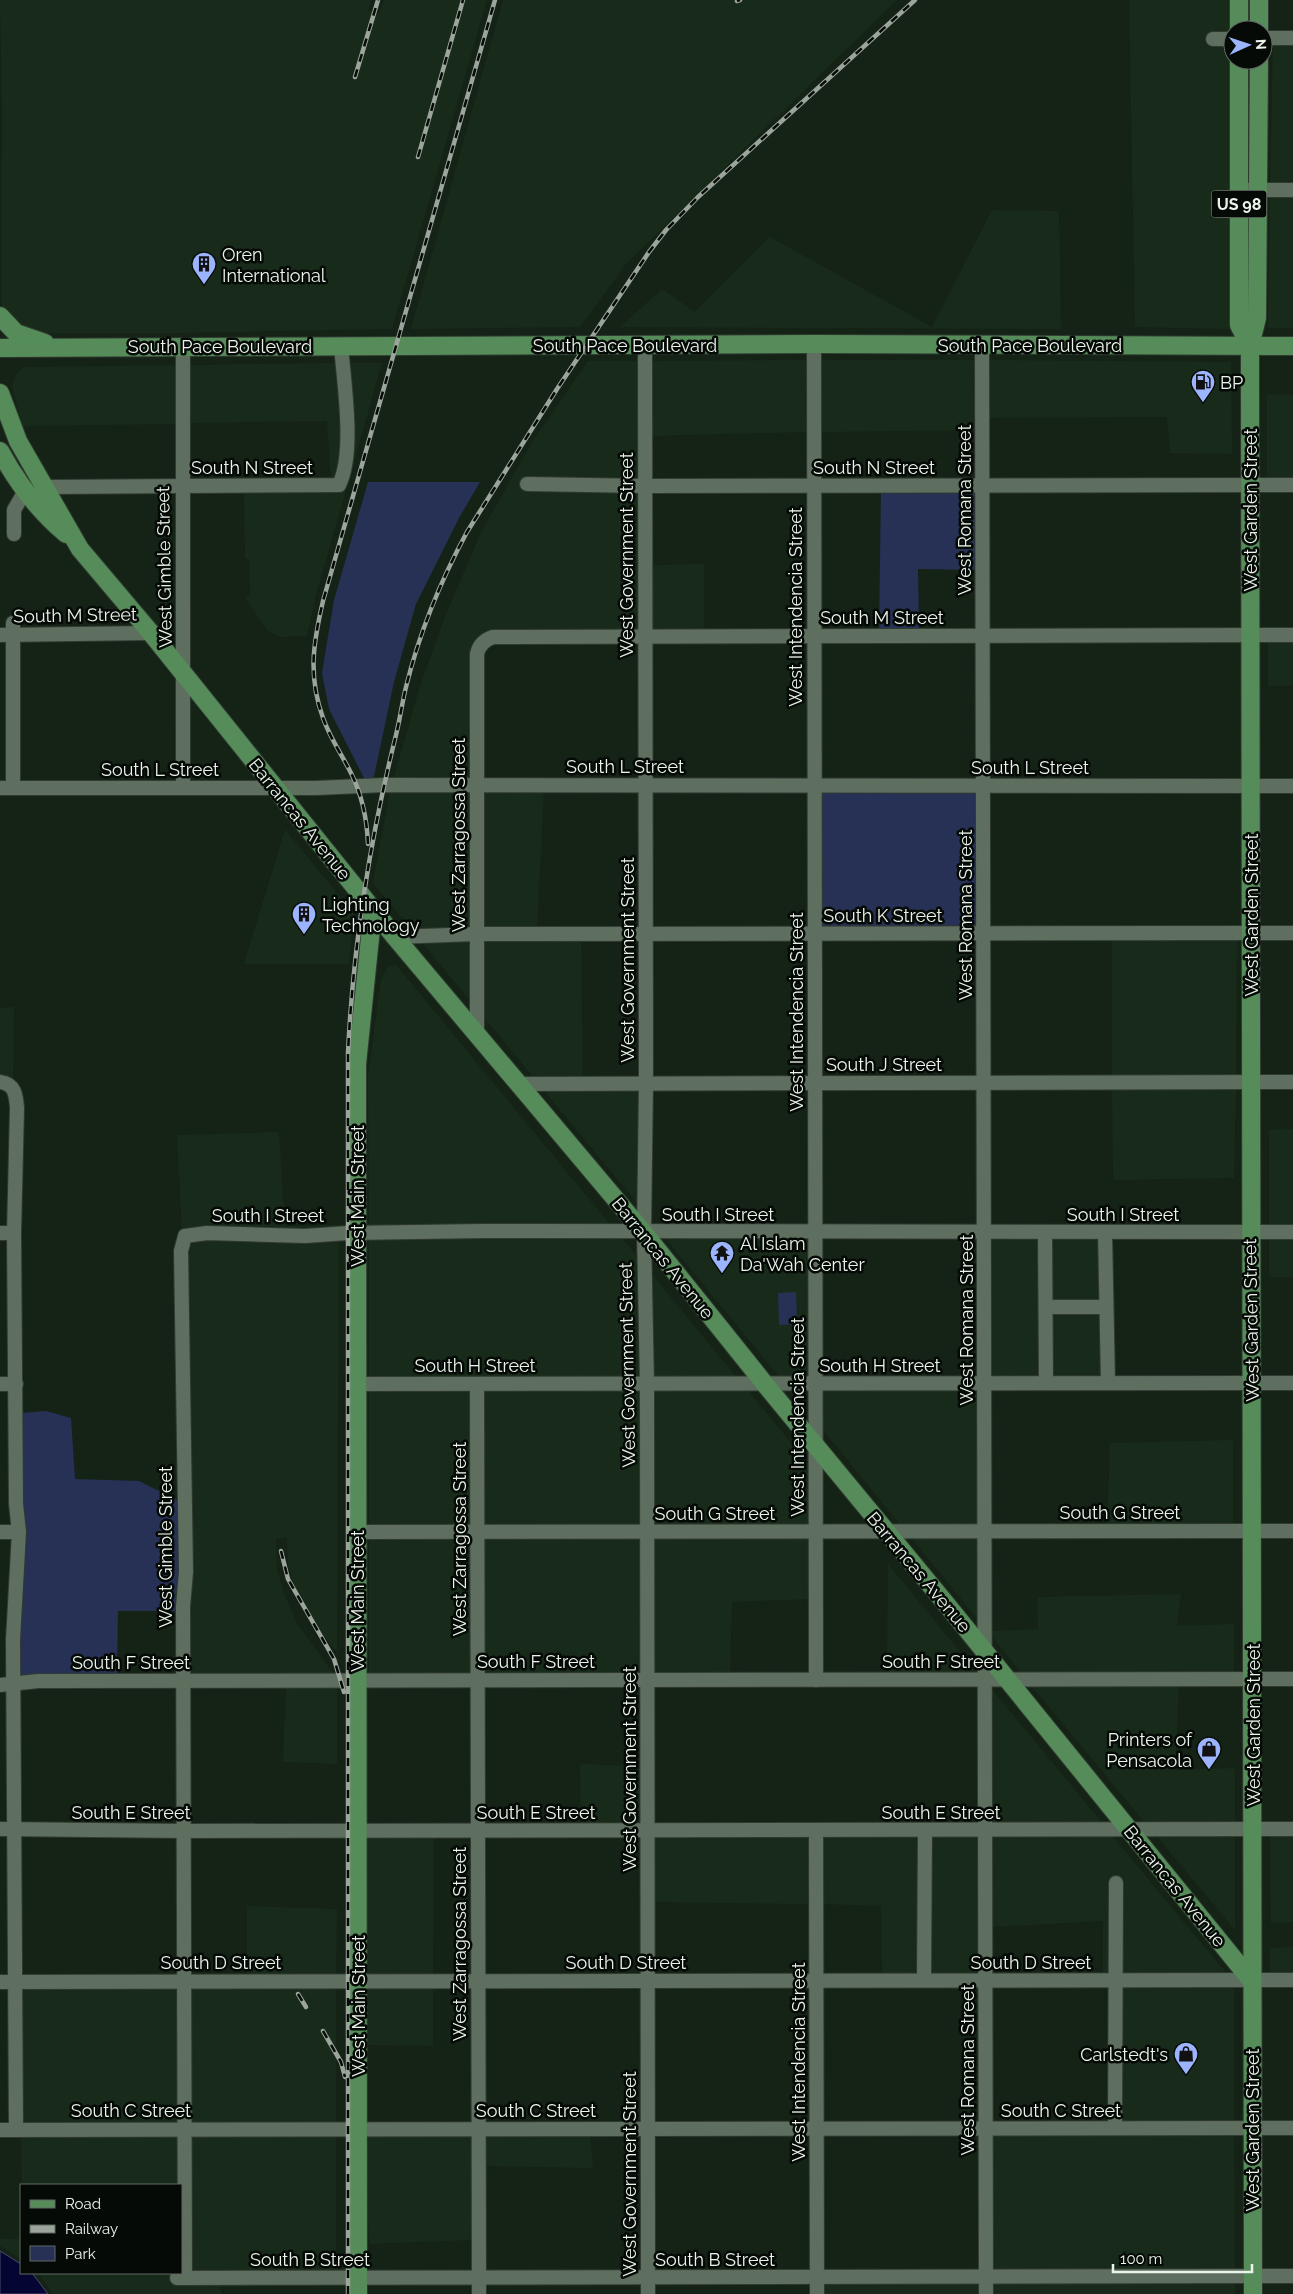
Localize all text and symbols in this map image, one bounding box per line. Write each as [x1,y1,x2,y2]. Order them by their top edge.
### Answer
north arrow [1223,20,1273,70]
text: N [1253,39,1269,50]
road number: US 98 [1212,190,1266,218]
place label: Oren International [222,244,326,286]
building icon: Oren International [191,251,217,285]
street label: South Pace Boulevard [533,335,717,356]
street label: South Pace Boulevard [938,335,1122,356]
street label: South Pace Boulevard [128,336,312,357]
fuel station icon: BP [1190,369,1216,403]
place label: BP [1220,372,1243,393]
street label: West Romana Street [954,425,975,595]
street label: West Garden Street [1240,428,1261,592]
street label: West Government Street [616,452,637,658]
street label: South N Street [191,457,313,478]
street label: South N Street [813,457,935,478]
street label: West Gimble Street [152,486,176,648]
street label: West Intendencia Street [785,507,806,707]
street label: South M Street [13,603,137,627]
street label: South M Street [820,607,944,628]
street label: West Zarragossa Street [448,738,469,932]
street label: Barrancas Avenue [245,754,356,884]
street label: South L Street [566,756,684,777]
street label: South L Street [971,757,1089,778]
street label: South L Street [101,759,219,780]
street label: West Romana Street [955,830,976,1000]
street label: West Garden Street [1241,833,1262,997]
street label: West Government Street [617,857,638,1063]
place label: Lighting Technology [322,894,420,936]
building icon: Lighting Technology [291,901,317,935]
street label: South K Street [823,905,943,926]
street label: West Intendencia Street [786,912,807,1112]
street label: South J Street [826,1054,942,1075]
street label: West Main Street [347,1125,368,1267]
street label: Barrancas Avenue [608,1193,719,1323]
street label: South I Street [662,1204,774,1225]
street label: South I Street [1067,1204,1179,1225]
street label: South I Street [212,1205,324,1226]
place label: Al Islam Da'Wah Center [740,1233,865,1275]
street label: West Romana Street [956,1235,977,1405]
street label: West Garden Street [1239,1238,1263,1402]
temple icon: Al Islam Da'Wah Center [709,1240,735,1274]
street label: West Government Street [615,1262,639,1468]
street label: West Intendencia Street [787,1317,808,1517]
street label: South H Street [414,1355,536,1376]
street label: South H Street [819,1355,941,1376]
street label: West Zarragossa Street [449,1442,470,1636]
street label: West Gimble Street [155,1466,176,1628]
street label: South G Street [1060,1502,1180,1523]
street label: South G Street [655,1503,775,1524]
street label: Barrancas Avenue [863,1508,976,1637]
street label: West Main Street [347,1530,368,1672]
street label: West Garden Street [1243,1643,1264,1807]
street label: South F Street [477,1651,595,1672]
street label: South F Street [882,1651,1000,1672]
street label: South F Street [72,1652,190,1673]
street label: West Government Street [619,1666,640,1872]
place label: Printers of Pensacola [1106,1729,1193,1771]
shop icon: Printers of Pensacola [1196,1736,1222,1770]
street label: South E Street [72,1802,190,1823]
street label: South E Street [477,1802,595,1823]
street label: South E Street [882,1802,1000,1823]
street label: Barrancas Avenue [1120,1821,1231,1951]
street label: West Zarragossa Street [449,1847,470,2041]
street label: West Main Street [348,1935,369,2077]
street label: South D Street [161,1952,281,1973]
street label: South D Street [566,1952,686,1973]
street label: South D Street [971,1952,1091,1973]
street label: West Intendencia Street [788,1962,809,2162]
street label: West Romana Street [957,1985,978,2155]
shop icon: Carlstedt's [1173,2041,1199,2075]
place label: Carlstedt's [1080,2044,1168,2065]
street label: West Garden Street [1242,2048,1263,2212]
street label: West Government Street [619,2071,640,2277]
street label: South C Street [71,2100,191,2121]
street label: South C Street [476,2100,596,2121]
street label: South C Street [1001,2100,1121,2121]
legend [20,2184,182,2274]
text: Road [65,2195,101,2213]
text: Railway [65,2220,118,2238]
scale bar [1113,2242,1252,2274]
text: Park [65,2245,96,2263]
street label: South B Street [250,2249,370,2270]
street label: South B Street [655,2249,775,2270]
text: 100 m [1120,2250,1162,2268]

